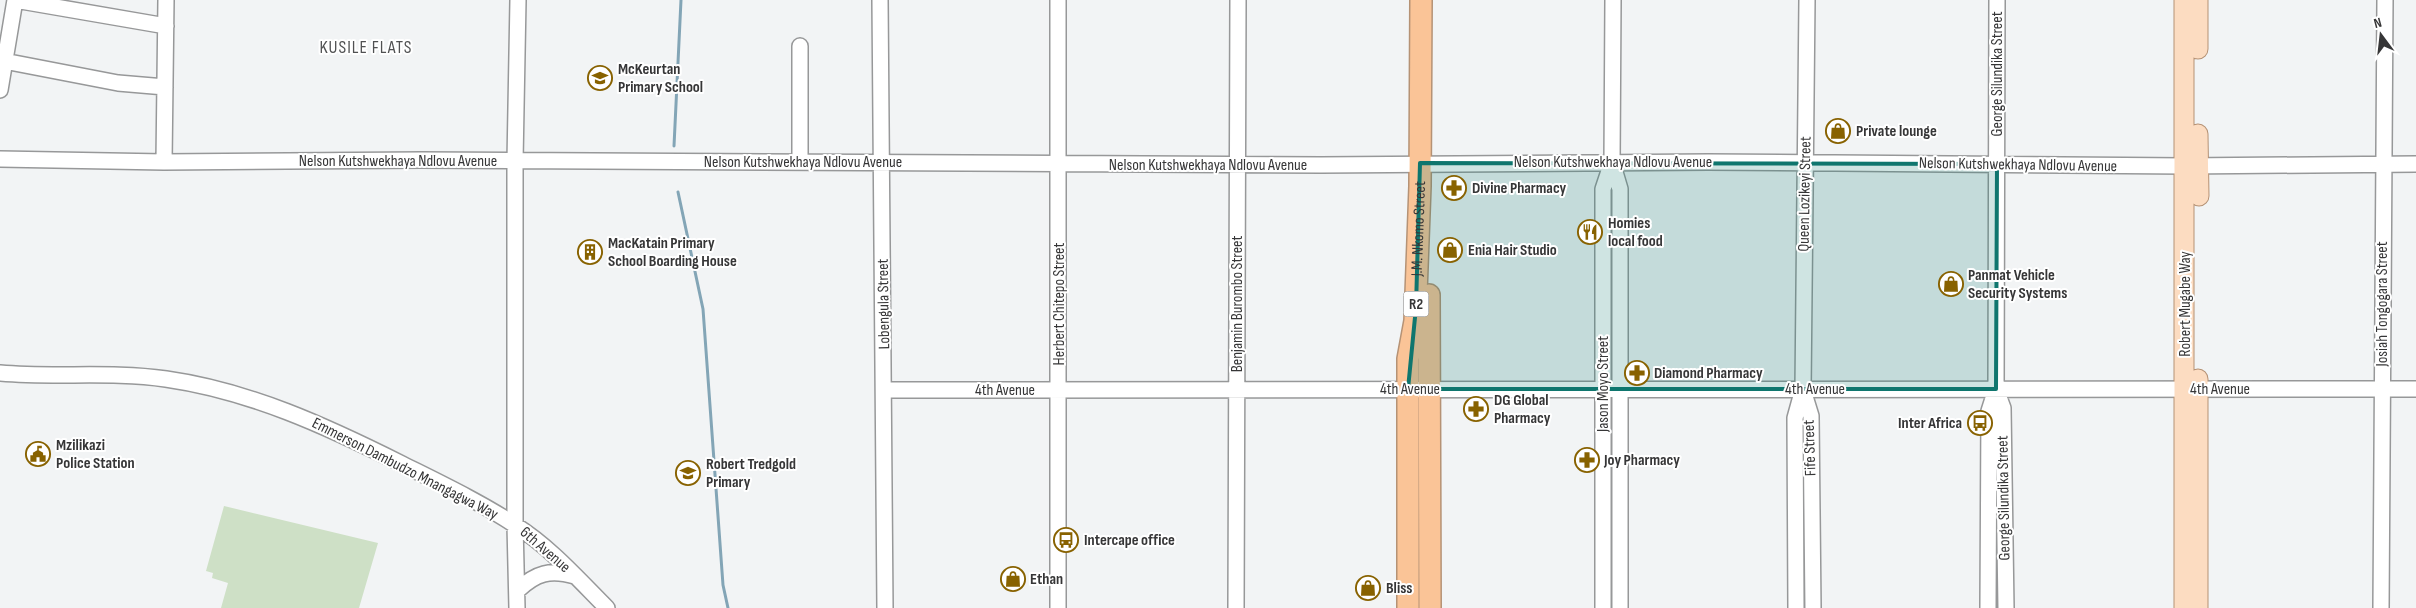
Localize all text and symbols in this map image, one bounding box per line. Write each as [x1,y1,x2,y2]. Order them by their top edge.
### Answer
north arrow [2356,10,2406,60]
street label: George Silundika Street [1988,11,2007,137]
text: N [2372,14,2384,32]
district label: KUSILE FLATS [319,37,413,58]
place label: McKeurtan Primary School [618,60,703,97]
school or university icon: McKeurtan Primary School [587,65,613,91]
shop icon: Private lounge [1825,118,1851,144]
place label: Private lounge [1856,122,1937,141]
street label: Queen Lozikeyi Street [1794,136,1816,252]
street label: Nelson Kutshwekhaya Ndlovu Avenue [299,152,497,171]
street label: Nelson Kutshwekhaya Ndlovu Avenue [704,153,902,172]
street label: Nelson Kutshwekhaya Ndlovu Avenue [1514,153,1712,172]
street label: Nelson Kutshwekhaya Ndlovu Avenue [1919,154,2117,176]
street label: Nelson Kutshwekhaya Ndlovu Avenue [1109,156,1307,175]
pharmacy icon: Divine Pharmacy [1441,175,1467,201]
place label: Divine Pharmacy [1472,179,1567,198]
street label: J.M. Nkomo Street [1407,181,1430,278]
place label: Homies local food [1608,214,1663,251]
restaurant icon: Homies local food [1577,219,1603,245]
place label: MacKatain Primary School Boarding House [608,234,737,271]
street label: Benjamin Burombo Street [1228,236,1247,372]
shop icon: Enia Hair Studio [1437,237,1463,263]
building icon: MacKatain Primary School Boarding House [577,239,603,265]
place label: Enia Hair Studio [1468,241,1557,260]
street label: Josiah Tongogara Street [2373,241,2392,368]
street label: Herbert Chitepo Street [1050,243,1069,365]
street label: Robert Mugabe Way [2176,251,2195,357]
street label: Lobengula Street [874,258,894,350]
place label: Panmat Vehicle Security Systems [1968,266,2067,303]
shop icon: Panmat Vehicle Security Systems [1938,271,1964,297]
road number: R2 [1404,292,1428,316]
street label: Jason Moyo Street [1594,336,1613,433]
pharmacy icon: Diamond Pharmacy [1624,360,1650,386]
place label: Diamond Pharmacy [1654,364,1763,383]
street label: 4th Avenue [1380,380,1440,399]
street label: 4th Avenue [1785,380,1845,399]
street label: 4th Avenue [2190,380,2250,399]
street label: 4th Avenue [975,381,1035,400]
place label: DG Global Pharmacy [1494,391,1551,428]
pharmacy icon: DG Global Pharmacy [1463,396,1489,422]
bus stop icon: Inter Africa [1967,410,1993,436]
street label: Emmerson Dambudzo Mnangagwa Way [309,414,501,524]
place label: Inter Africa [1898,414,1962,433]
street label: Fife Street [1800,419,1820,476]
street label: George Silundika Street [1993,435,2015,561]
place label: Mzilikazi Police Station [56,436,135,473]
public building icon: Mzilikazi Police Station [25,441,51,467]
pharmacy icon: Joy Pharmacy [1574,447,1600,473]
place label: Joy Pharmacy [1603,451,1680,470]
place label: Robert Tredgold Primary [706,455,796,492]
school or university icon: Robert Tredgold Primary [675,460,701,486]
street label: 6th Avenue [516,523,574,577]
bus stop icon: Intercape office [1053,527,1079,553]
place label: Intercape office [1084,531,1175,550]
shop icon: Ethan [1000,566,1026,592]
place label: Ethan [1030,570,1063,589]
shop icon: Bliss [1355,575,1381,601]
place label: Bliss [1386,579,1412,598]

